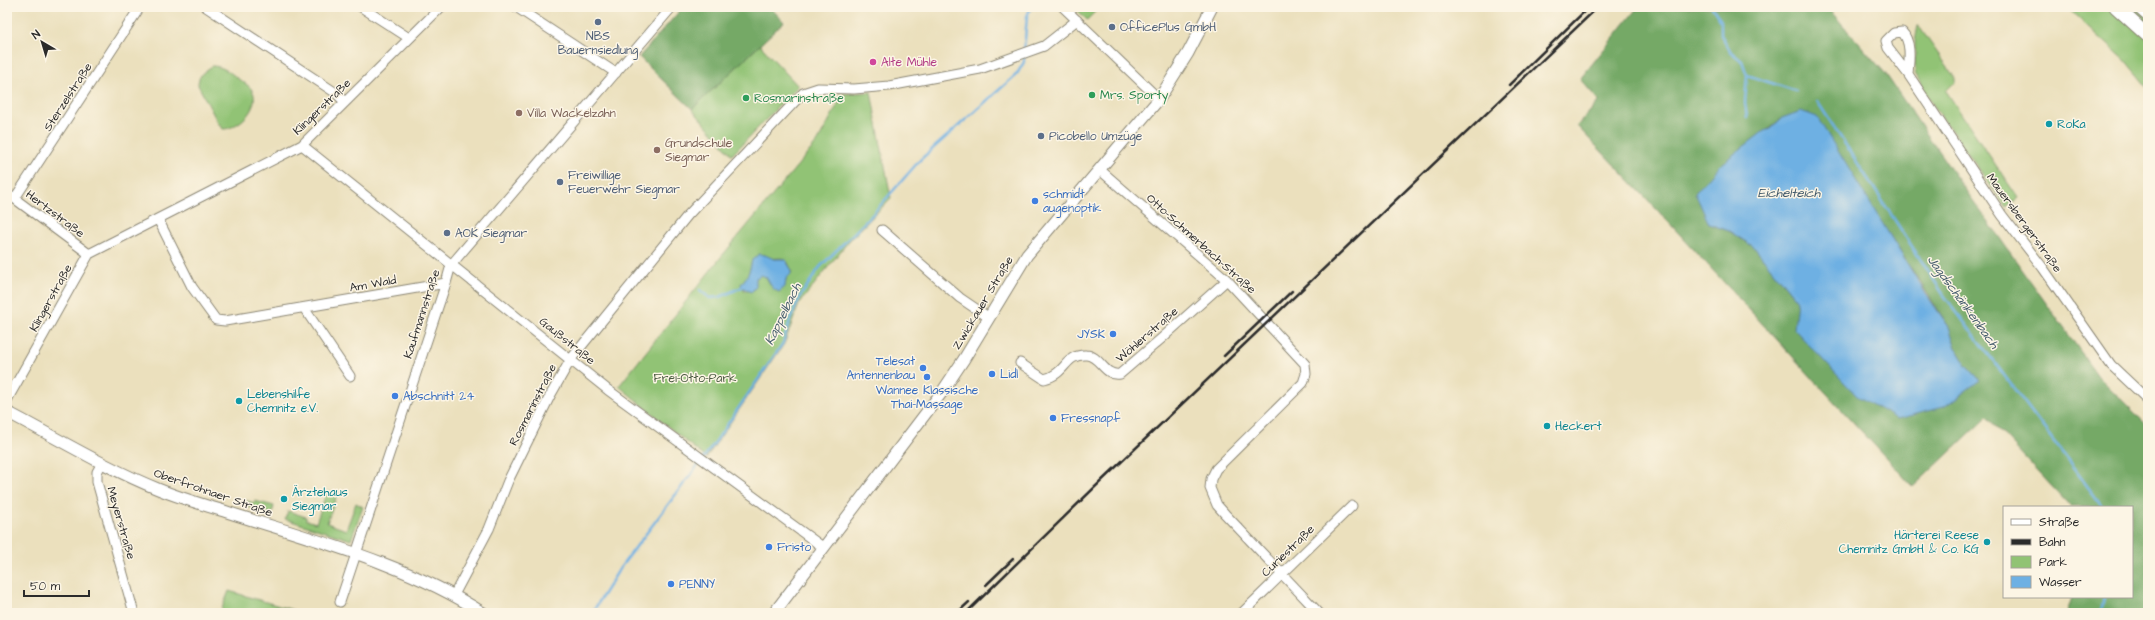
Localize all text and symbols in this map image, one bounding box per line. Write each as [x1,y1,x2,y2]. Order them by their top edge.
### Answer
marker: NBS Bauernsiedlung [593,17,603,27]
place label: OfficePlus GmbH [1120,19,1216,36]
north arrow [22,22,62,62]
marker: OfficePlus GmbH [1107,22,1117,32]
text: N [29,26,44,43]
place label: NBS Bauernsiedlung [558,28,638,60]
place label: Alte Mühle [881,54,938,71]
marker: Alte Mühle [868,57,878,67]
street label: Sterzelstraße [39,59,97,135]
street label: Klingerstraße [289,75,356,140]
place label: Mrs. Sporty [1100,87,1169,105]
place label: Rosmarinstraße [754,90,844,107]
marker: Mrs. Sporty [1087,90,1097,100]
marker: Rosmarinstraße [741,93,751,103]
place label: Villa Wackelzahn [527,105,616,122]
marker: Villa Wackelzahn [514,108,524,118]
place label: RoKa [2057,116,2086,133]
marker: RoKa [2044,119,2054,129]
place label: Picobello Umzüge [1049,128,1143,146]
marker: Picobello Umzüge [1036,131,1046,141]
place label: Grundschule Siegmar [665,135,733,167]
marker: Grundschule Siegmar [652,145,662,155]
place label: Freiwillige Feuerwehr Siegmar [568,167,680,199]
street label: Mauersbergerstraße [1981,170,2066,277]
marker: Freiwillige Feuerwehr Siegmar [555,177,565,187]
water label: Eichelteich [1758,184,1821,202]
street label: Hertzstraße [22,186,88,242]
place label: schmidt augenoptik [1043,186,1102,218]
street label: Otto-Schmerbach-Straße [1142,190,1260,298]
marker: schmidt augenoptik [1030,196,1040,206]
place label: AOK Siegmar [455,225,527,243]
marker: AOK Siegmar [442,228,452,238]
water label: Jagdschänkenbach [1922,252,2003,353]
street label: Zwickauer Straße [948,253,1018,353]
street label: Klingerstraße [25,261,78,335]
street label: Kaufmannstraße [400,267,445,361]
street label: Am Wald [348,272,398,296]
water label: Kappelbach [760,280,806,348]
street label: Wöhlerstraße [1112,303,1182,367]
street label: Gaußstraße [535,313,599,369]
place label: JYSK [1077,326,1106,343]
marker: JYSK [1108,329,1118,339]
place label: Telesat Antennenbau [847,353,915,384]
street label: Rosmarinstraße [505,361,561,449]
marker: Telesat Antennenbau [918,363,928,373]
place label: Lidl [1000,366,1018,383]
marker: Lidl [987,369,997,379]
park label: Frei-Otto-Park [654,370,737,387]
marker: Wannee Klassische Thai-Massage [922,372,932,382]
place label: Wannee Klassische Thai-Massage [876,382,979,414]
place label: Lebenshilfe Chemnitz e.V. [247,386,318,417]
place label: Abschnitt 24 [403,388,474,405]
marker: Abschnitt 24 [390,391,400,401]
marker: Lebenshilfe Chemnitz e.V. [234,396,244,406]
place label: Fressnapf [1061,410,1121,427]
marker: Fressnapf [1048,413,1058,423]
place label: Heckert [1555,418,1602,435]
marker: Heckert [1542,421,1552,431]
street label: Oberfrohnaer Straße [151,465,275,521]
place label: Ärztehaus Siegmar [292,484,348,516]
street label: Meyerstraße [102,485,140,562]
marker: Ärztehaus Siegmar [279,494,289,504]
legend [2003,506,2133,598]
text: Straße [2039,514,2080,531]
street label: Curiestraße [1258,521,1319,581]
place label: Härterei Reese Chemnitz GmbH & Co. KG [1839,527,1980,558]
text: Bahn [2039,534,2066,551]
marker: Härterei Reese Chemnitz GmbH & Co. KG [1982,537,1992,547]
place label: Fristo [777,539,812,556]
marker: Fristo [764,542,774,552]
text: Park [2039,554,2067,571]
scale bar [24,572,89,598]
text: Wasser [2039,574,2082,591]
place label: PENNY [679,576,716,593]
text: 50 m [30,578,61,595]
marker: PENNY [666,579,676,589]

